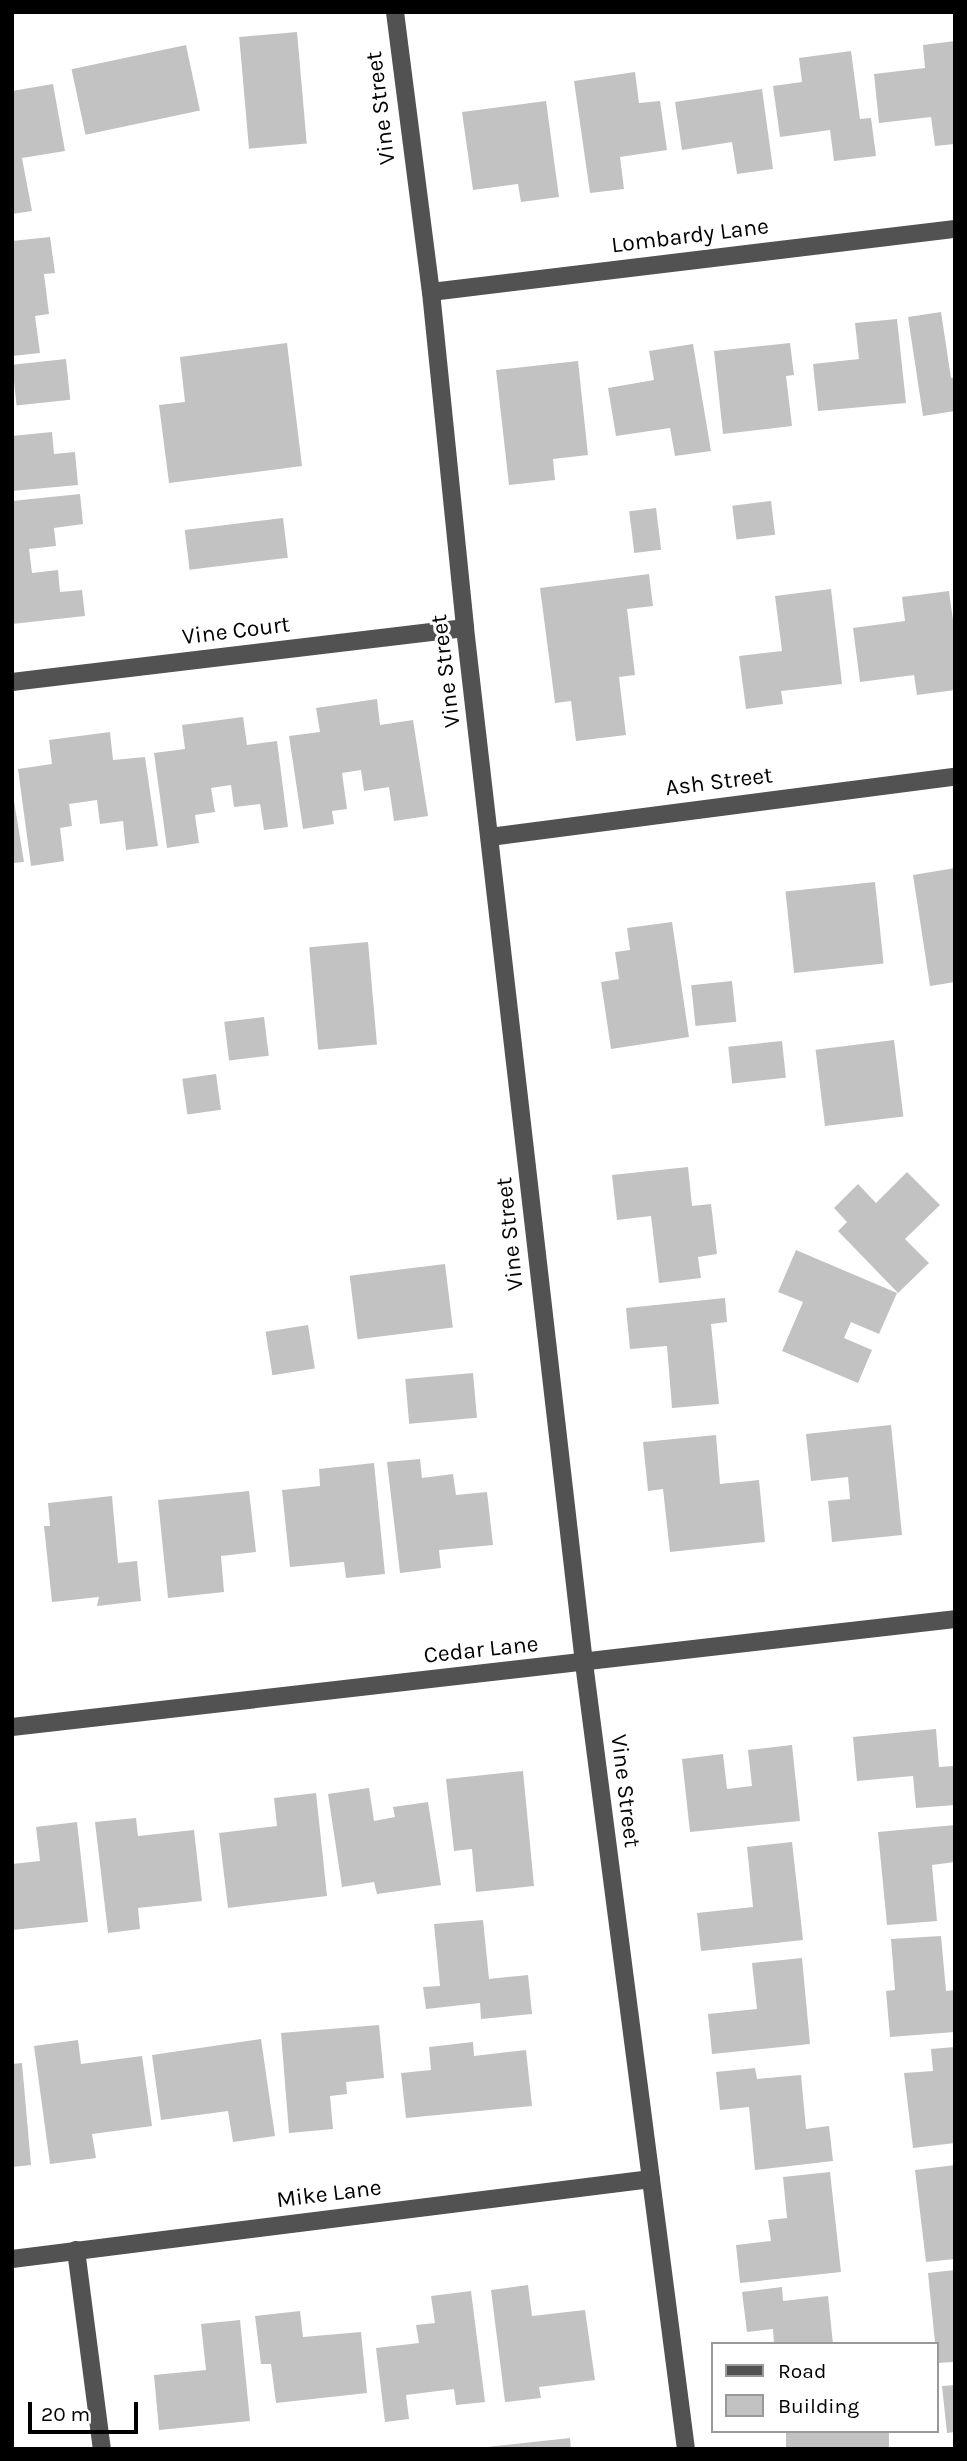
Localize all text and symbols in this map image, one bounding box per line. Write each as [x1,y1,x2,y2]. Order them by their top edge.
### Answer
street label: Vine Street [360,50,402,166]
street label: Lombardy Lane [610,213,770,259]
street label: Vine Court [180,611,292,651]
street label: Vine Street [425,613,467,729]
street label: Ash Street [664,762,774,802]
street label: Vine Street [490,1176,530,1292]
street label: Cedar Lane [422,1630,540,1670]
street label: Vine Street [604,1733,646,1849]
street label: Mike Lane [275,2174,383,2214]
legend [712,2342,939,2433]
text: Road [778,2359,826,2383]
scale bar [32,2388,142,2432]
text: Building [778,2394,859,2418]
text: 20 m [41,2402,90,2426]

